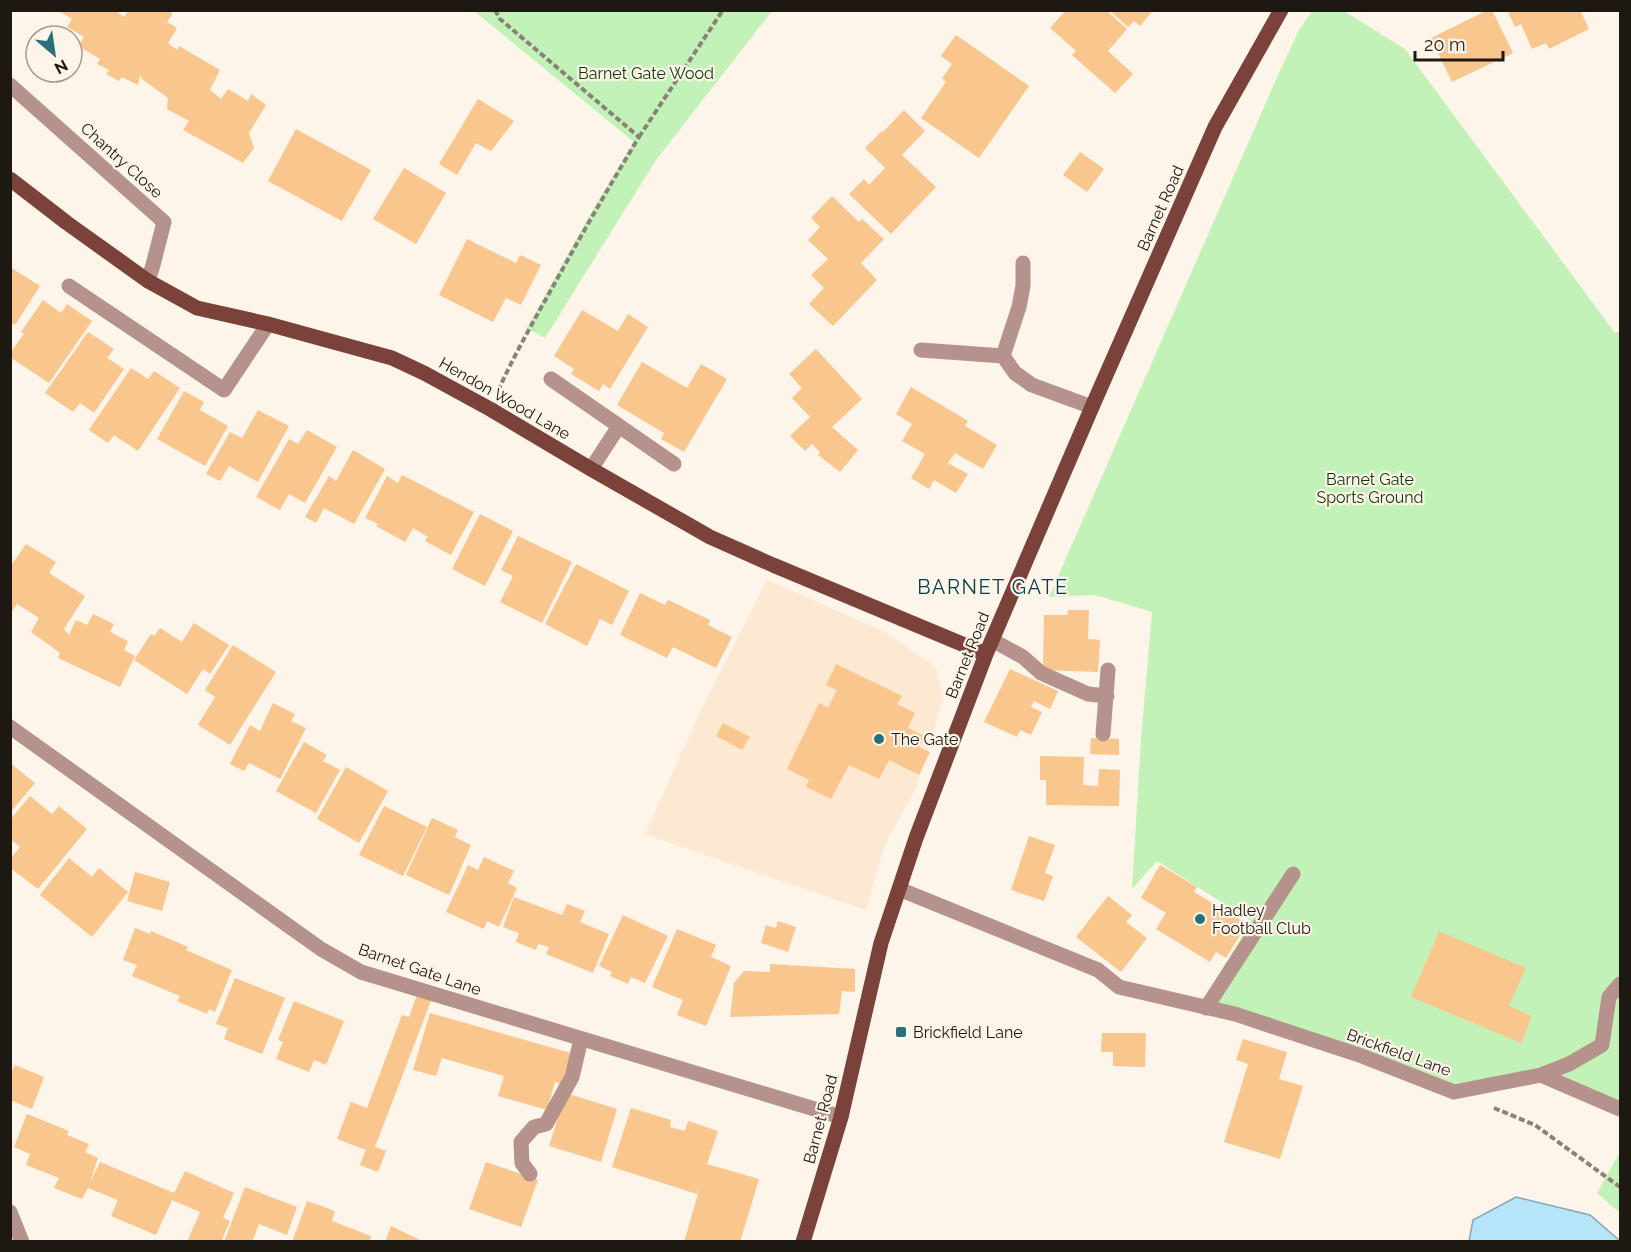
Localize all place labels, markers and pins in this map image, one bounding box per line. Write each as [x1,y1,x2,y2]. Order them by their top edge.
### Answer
place label: The Gate [891,730,958,749]
marker: The Gate [872,732,886,746]
place label: Hadley Football Club [1212,901,1311,938]
marker: Hadley Football Club [1193,912,1207,926]
place label: Brickfield Lane [913,1023,1023,1042]
marker: Brickfield Lane [894,1025,908,1039]

